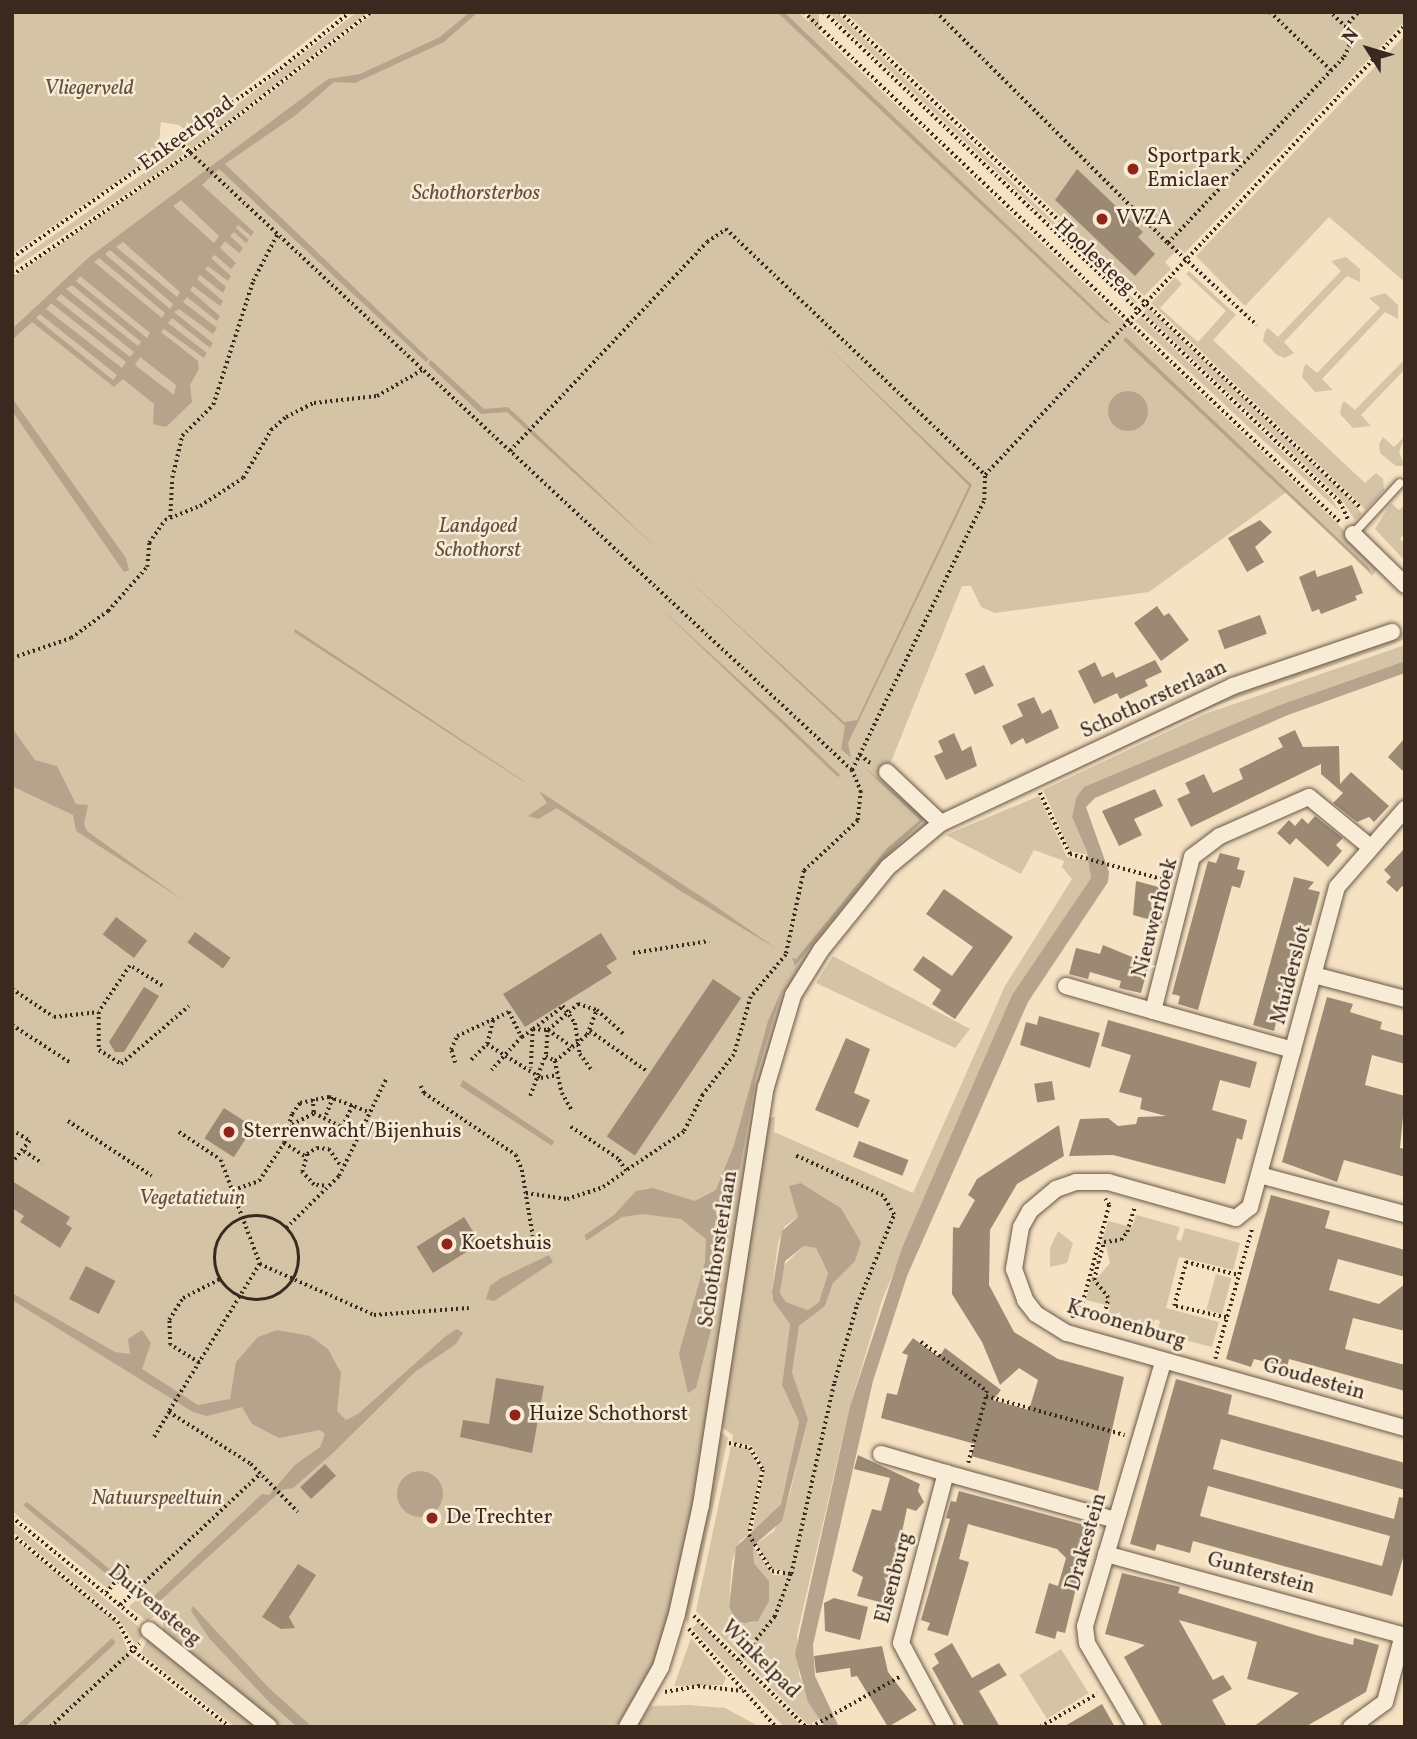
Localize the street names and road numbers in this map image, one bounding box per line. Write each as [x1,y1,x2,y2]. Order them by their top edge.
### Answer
street label: Enkeerdpad [135,91,239,177]
street label: Hoolesteeg [1048,213,1140,301]
street label: Schothorsterlaan [1077,655,1231,745]
street label: Nieuwerhoek [1128,855,1184,981]
street label: Muiderslot [1267,923,1317,1027]
street label: Schothorsterlaan [694,1169,744,1329]
street label: Kroonenburg [1063,1295,1189,1355]
street label: Goudestein [1260,1353,1368,1407]
street label: Drakestein [1061,1490,1113,1594]
street label: Elsenburg [871,1530,919,1626]
street label: Gunterstein [1204,1548,1318,1600]
street label: Duivensteeg [102,1560,206,1652]
street label: Winkelpad [715,1615,805,1705]

